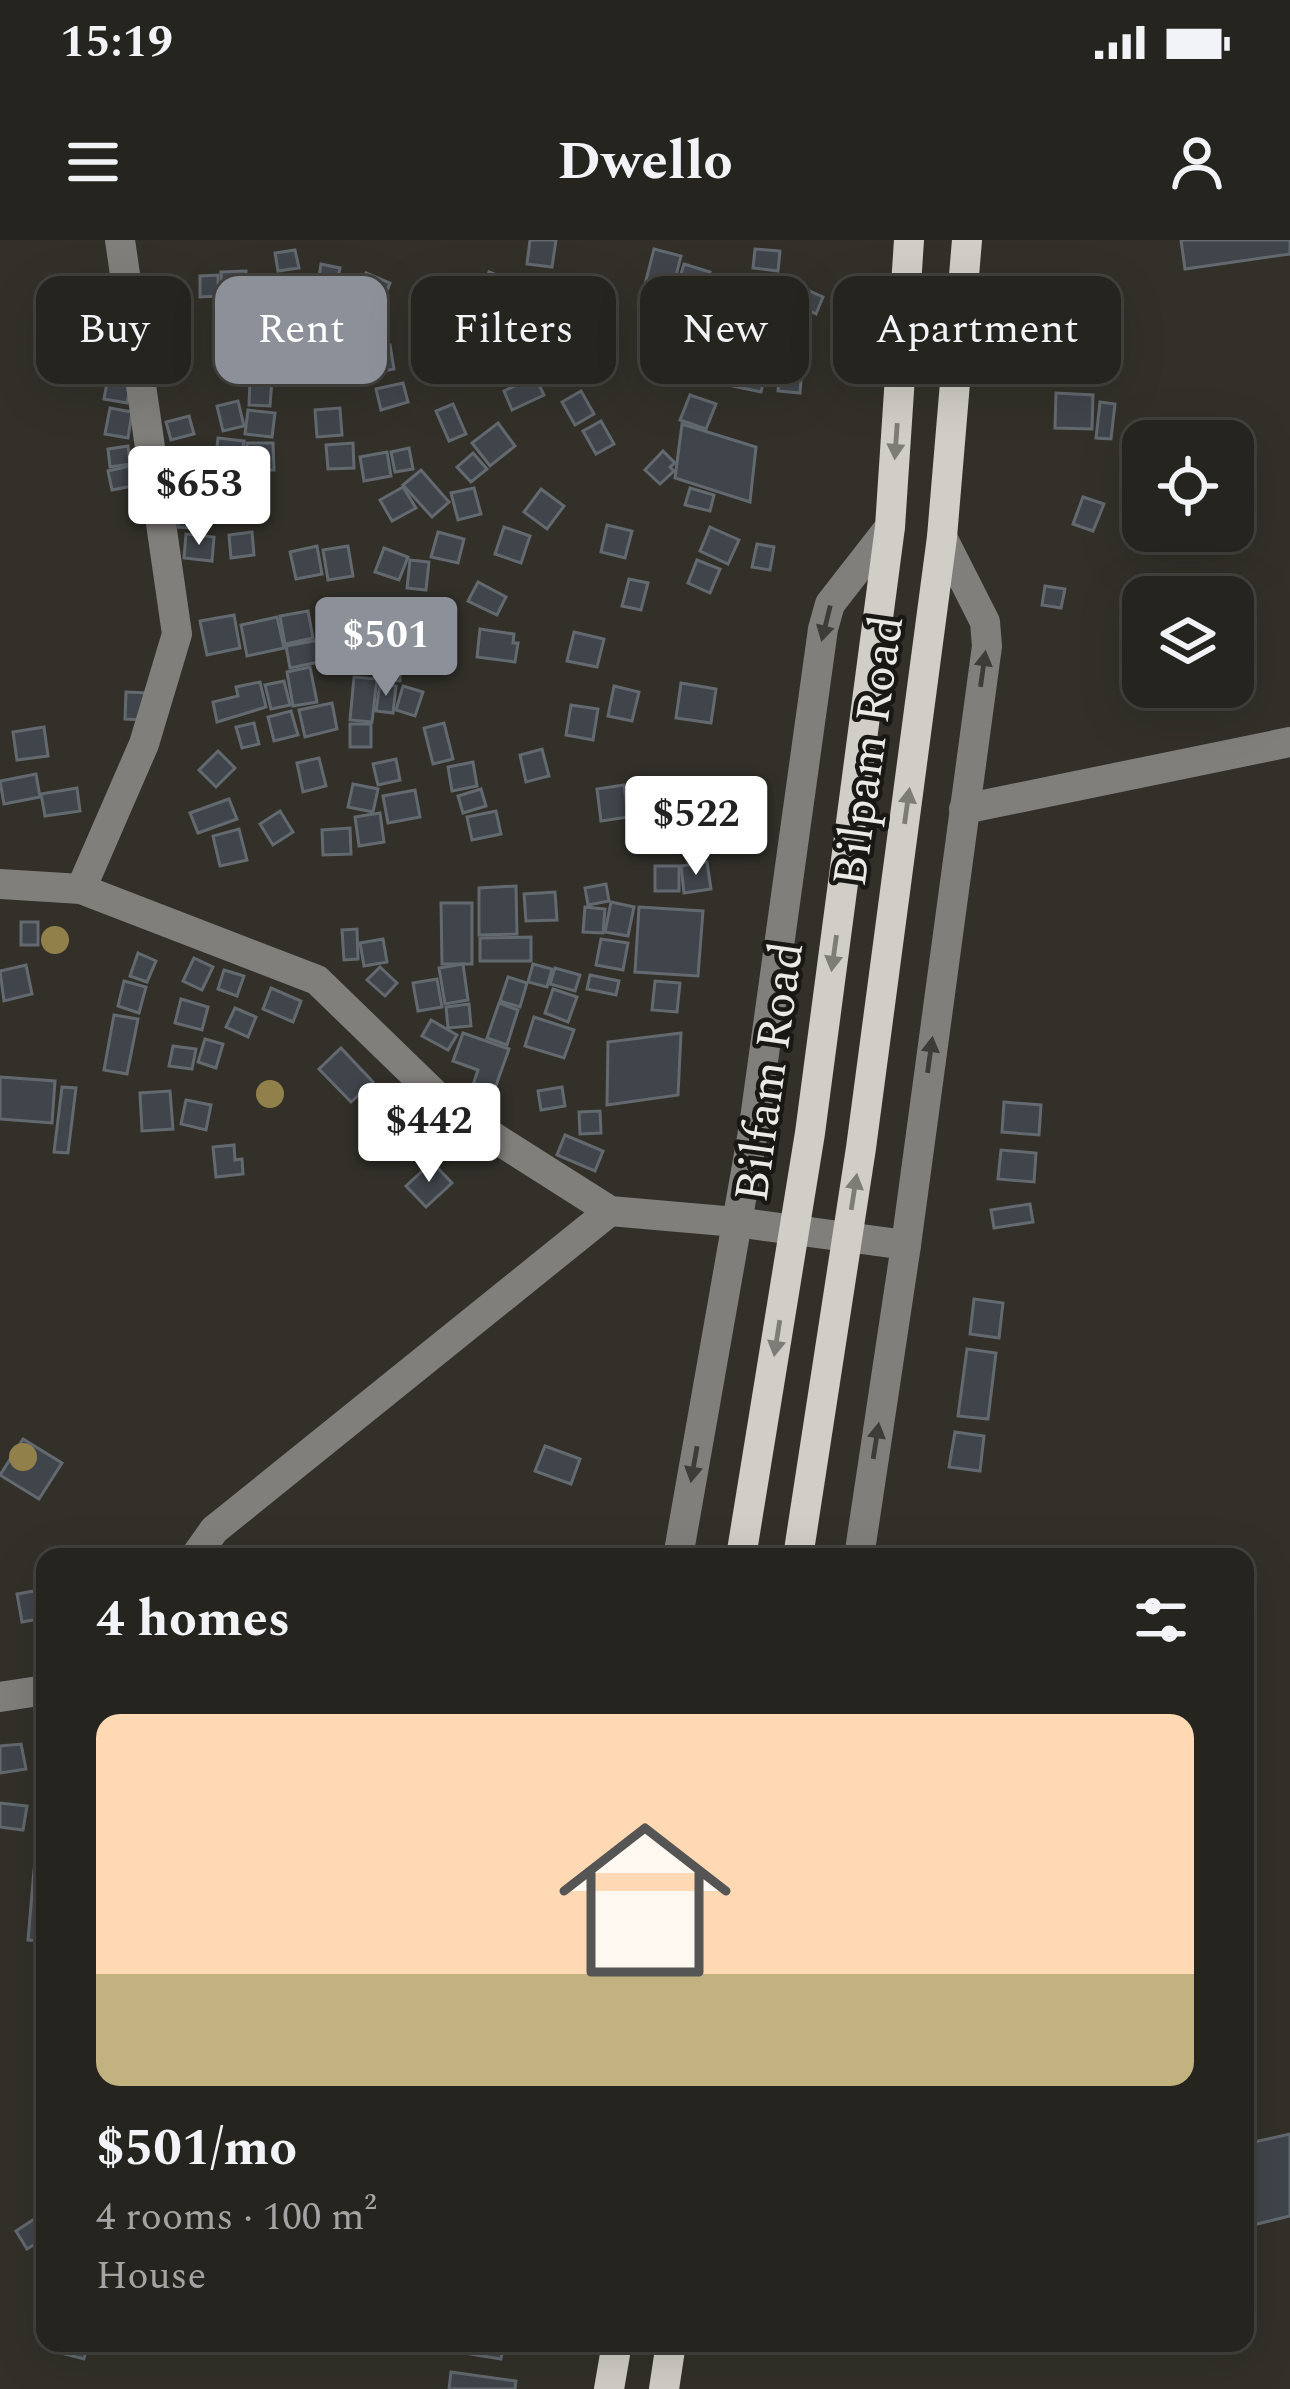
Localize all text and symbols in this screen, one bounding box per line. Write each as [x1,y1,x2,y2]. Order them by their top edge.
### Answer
text: 15:19 [60,8,173,77]
text: Dwello [557,121,733,203]
icon: menu [60,129,126,195]
icon: person [1164,129,1230,195]
chip: Buy [36,276,191,384]
chip: Rent [215,276,387,384]
chip: Filters [411,276,616,384]
chip: New [640,276,809,384]
chip: Apartment [833,276,1121,384]
map controls [1122,420,1254,708]
button: locate [1122,420,1254,552]
one-way arrow [886,422,905,460]
pin: $653 [128,446,270,548]
text: $653 [155,455,243,514]
button: layers [1122,576,1254,708]
pin: $501 [315,597,457,699]
one-way arrow [816,605,835,642]
text: $501 [342,606,430,665]
street label: Bilpam Road [814,611,924,891]
one-way arrow [974,650,993,687]
pin: $522 [625,776,767,878]
text: $522 [652,785,740,844]
one-way arrow [897,787,916,824]
one-way arrow [824,934,843,972]
street label: Bilfam Road [716,937,824,1207]
one-way arrow [920,1036,939,1073]
pin: $442 [358,1083,500,1185]
text: $442 [385,1092,473,1151]
one-way arrow [846,1173,864,1211]
one-way arrow [767,1320,785,1358]
one-way arrow [868,1422,886,1460]
one-way arrow [685,1446,704,1483]
text: 4 homes [96,1581,290,1659]
icon: filters [1128,1587,1194,1653]
icon: home [537,1792,753,2008]
text: $501/mo [96,2110,297,2188]
text: 4 rooms · 100 m² [96,2188,377,2247]
text: House [96,2247,206,2306]

